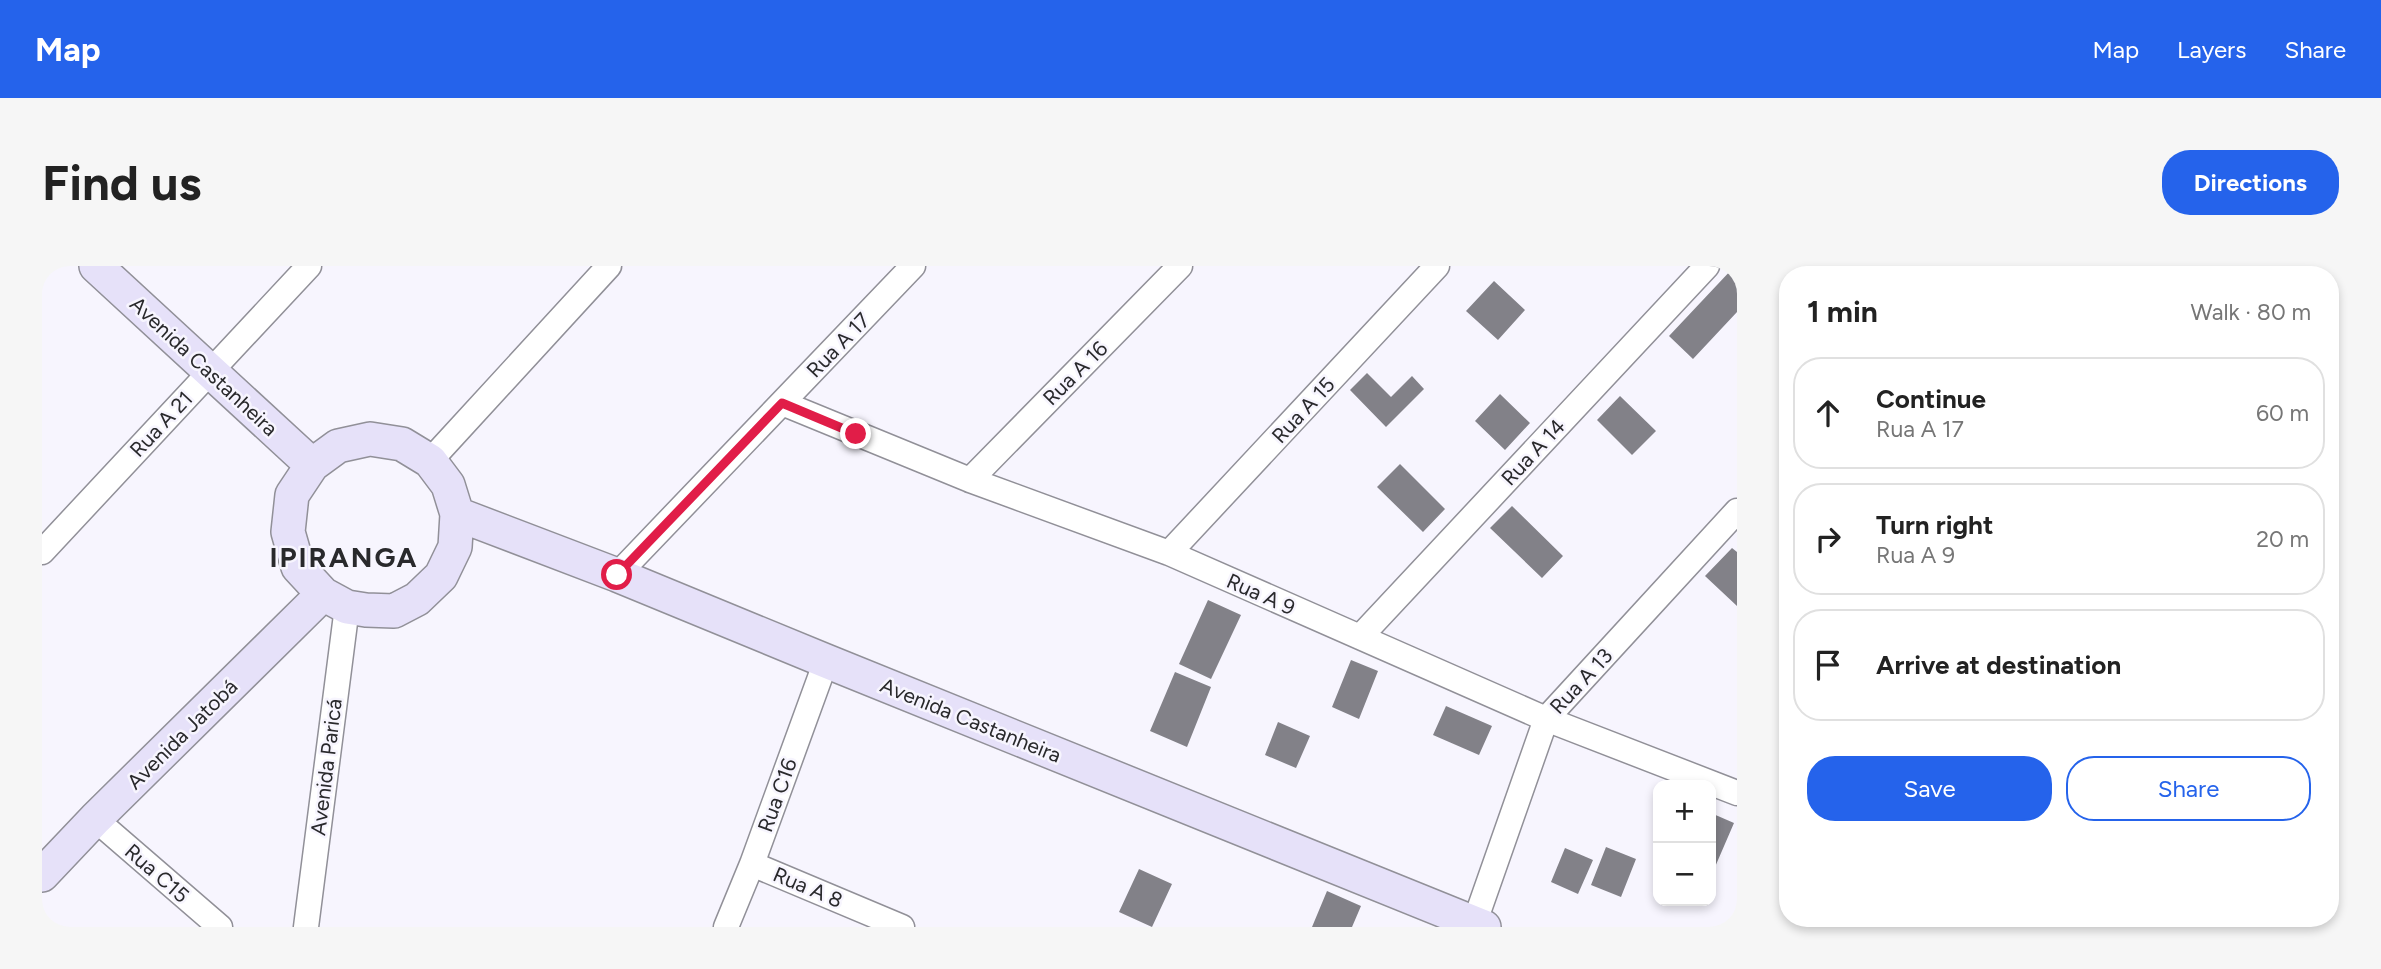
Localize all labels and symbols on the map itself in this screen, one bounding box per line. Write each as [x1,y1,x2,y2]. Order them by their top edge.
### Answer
street label: Avenida Castanheira [125,291,283,441]
street label: Rua A 17 [801,307,875,383]
street label: Rua A 16 [1038,336,1112,410]
street label: Rua A 15 [1266,372,1340,448]
street label: Rua A 21 [124,386,198,462]
street label: Rua A 14 [1496,414,1570,490]
route end [840,418,871,449]
district label: IPIRANGA [269,540,419,574]
route start [601,559,632,590]
street label: Rua A 9 [1223,568,1299,620]
street label: Rua A 13 [1544,643,1618,719]
street label: Avenida Castanheira [877,672,1065,768]
street label: Avenida Jatobá [122,674,242,794]
street label: Avenida Paricá [305,697,347,837]
street label: Rua C16 [752,755,802,835]
street label: Rua C15 [120,838,194,908]
street label: Rua A 8 [769,861,847,913]

